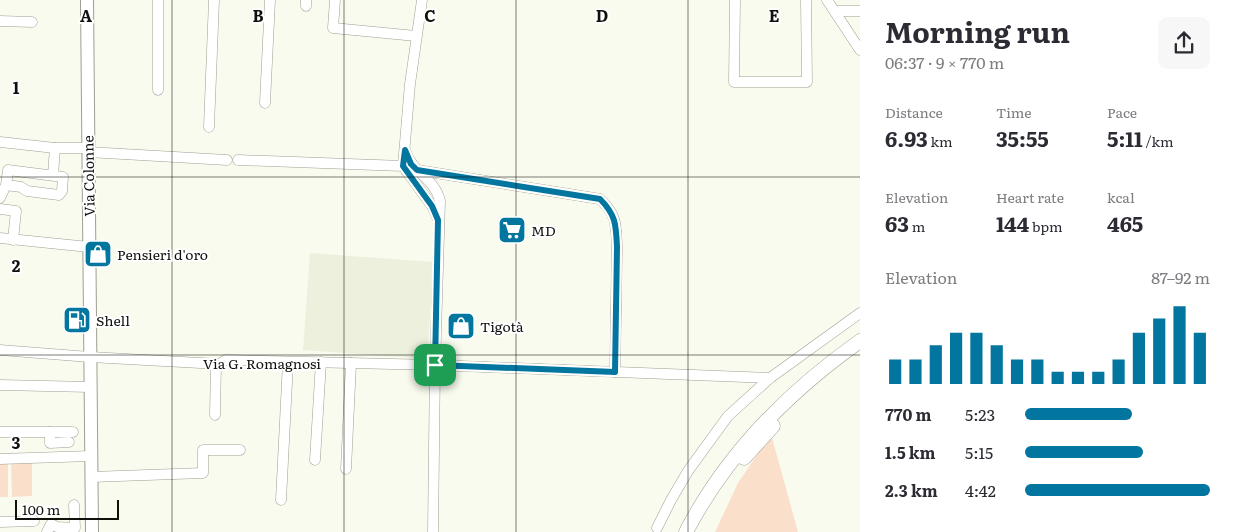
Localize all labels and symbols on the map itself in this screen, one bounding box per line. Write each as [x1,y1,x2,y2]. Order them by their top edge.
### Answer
text: A [80,3,92,27]
text: B [252,3,264,27]
text: C [424,3,436,27]
text: D [596,3,608,27]
text: E [769,3,780,27]
text: 1 [13,75,20,99]
street label: Via Colonne [77,135,99,217]
supermarket icon: MD [497,215,527,245]
place label: MD [531,220,556,240]
shop icon: Pensieri d'oro [83,239,113,269]
place label: Pensieri d'oro [117,244,208,264]
text: 2 [12,253,21,277]
fuel station icon: Shell [62,305,92,335]
place label: Shell [96,310,130,330]
shop icon: Tigotà [446,311,476,341]
place label: Tigotà [480,316,524,336]
pin [414,344,456,386]
street label: Via G. Romagnosi [203,353,321,373]
text: 3 [12,430,21,454]
scale bar [15,497,119,520]

